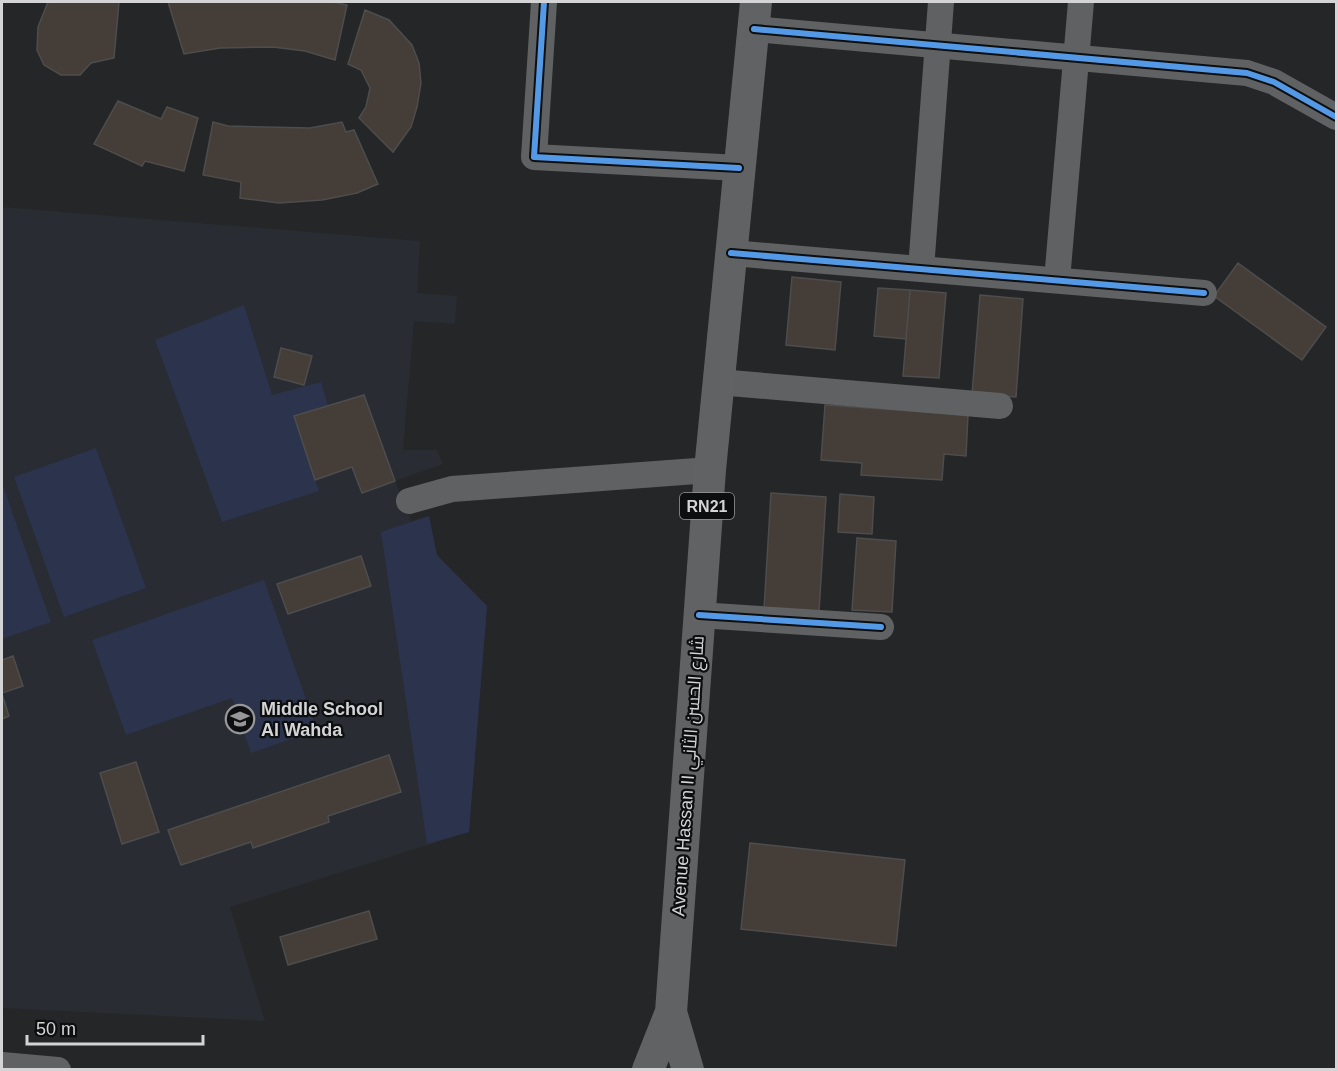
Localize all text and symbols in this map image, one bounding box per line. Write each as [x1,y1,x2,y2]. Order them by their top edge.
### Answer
road number: RN21 [680,493,734,519]
street label: Avenue Hassan II شارع الحسن الثاني [668,635,712,917]
place label: Middle School Al Wahda [261,699,383,740]
school or university icon: Middle School Al Wahda [224,703,256,735]
scale bar [27,1008,202,1046]
text: 50 m [36,1019,76,1039]

